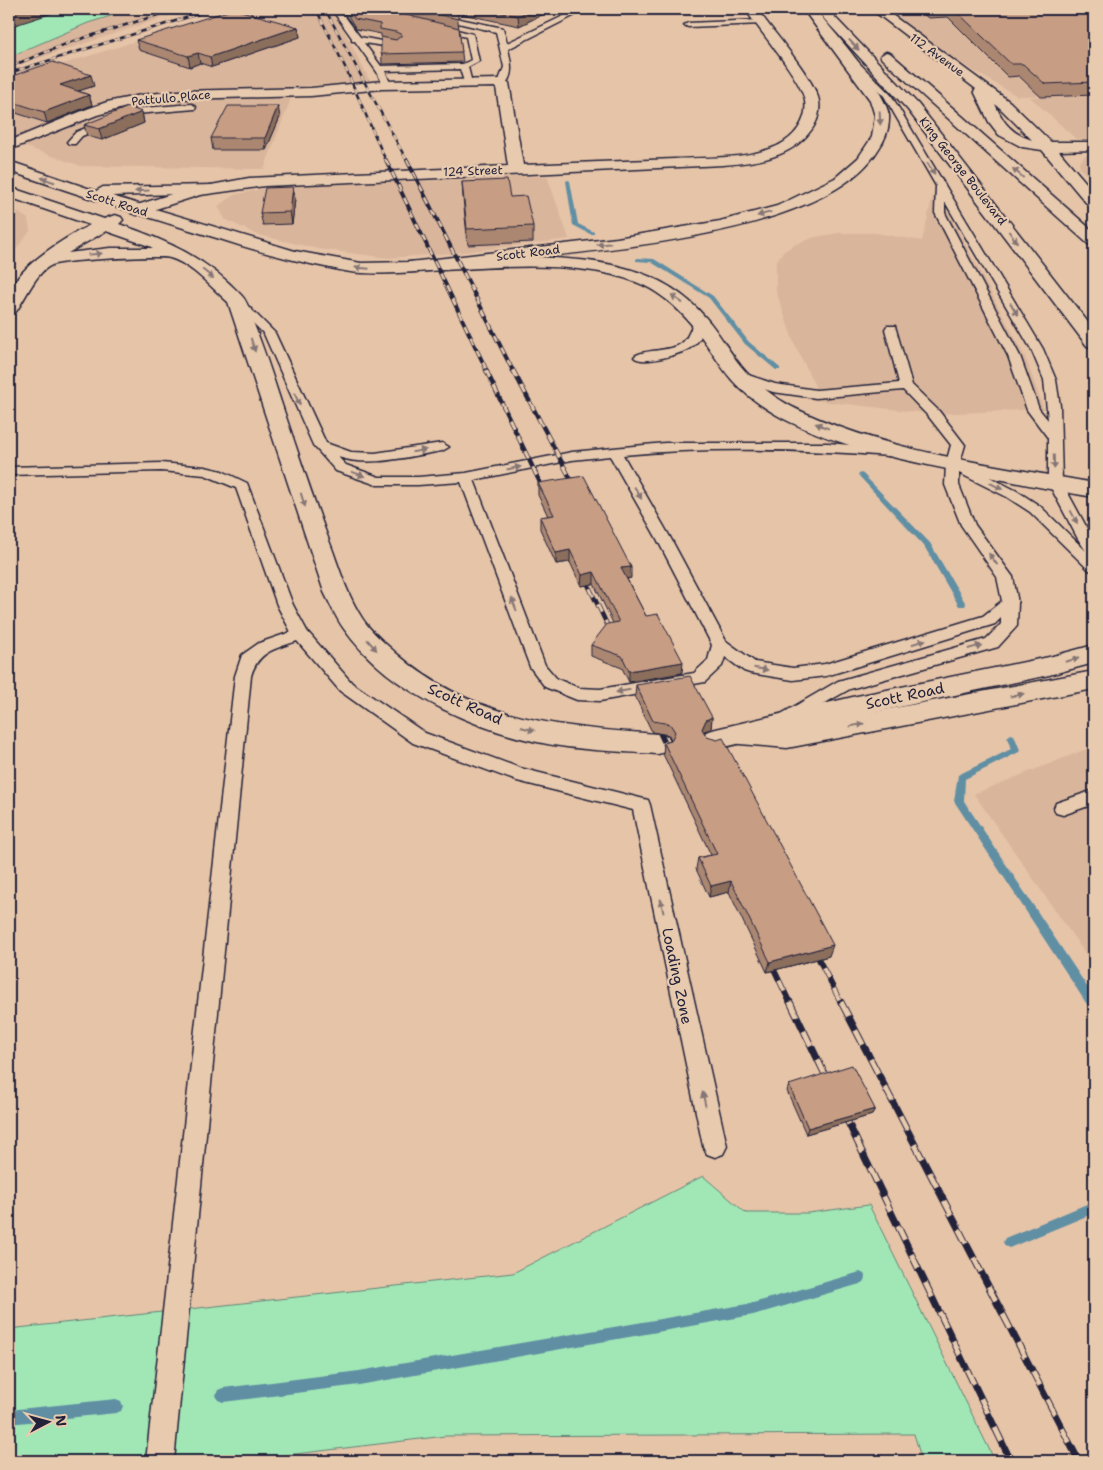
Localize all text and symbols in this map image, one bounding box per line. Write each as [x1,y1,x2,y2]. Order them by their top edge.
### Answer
street label: 112 Avenue [906,30,968,80]
one-way arrow [848,38,860,50]
street label: Pattullo Place [131,87,212,109]
one-way arrow [877,111,885,127]
street label: King George Boulevard [916,114,1011,229]
street label: 124 Street [443,162,503,180]
one-way arrow [927,162,936,175]
one-way arrow [1013,167,1025,179]
one-way arrow [40,176,55,183]
street label: Scott Road [84,186,150,221]
one-way arrow [134,187,150,195]
one-way arrow [756,211,771,219]
one-way arrow [1008,230,1019,243]
street label: Scott Road [495,241,561,265]
one-way arrow [596,241,612,249]
one-way arrow [88,250,104,258]
one-way arrow [353,263,369,271]
one-way arrow [201,268,214,279]
one-way arrow [671,294,684,305]
one-way arrow [1010,301,1018,316]
one-way arrow [249,338,257,353]
one-way arrow [294,392,302,406]
one-way arrow [815,422,830,429]
one-way arrow [411,447,427,455]
one-way arrow [1050,454,1058,470]
one-way arrow [506,464,521,472]
one-way arrow [350,471,365,478]
one-way arrow [989,482,1004,490]
one-way arrow [633,487,642,500]
one-way arrow [300,492,307,507]
one-way arrow [1070,510,1078,524]
one-way arrow [988,552,998,566]
one-way arrow [510,596,518,611]
one-way arrow [911,637,926,645]
one-way arrow [366,639,377,652]
one-way arrow [968,643,983,651]
one-way arrow [1064,656,1079,664]
one-way arrow [753,665,769,673]
street label: Scott Road [864,678,947,714]
street label: Scott Road [424,679,506,730]
one-way arrow [614,688,630,696]
one-way arrow [1009,690,1025,698]
one-way arrow [850,721,865,729]
one-way arrow [520,725,536,733]
one-way arrow [658,898,666,913]
street label: Loading Zone [657,926,697,1026]
one-way arrow [700,1090,708,1106]
north arrow [22,1398,72,1448]
text: N [51,1414,70,1427]

